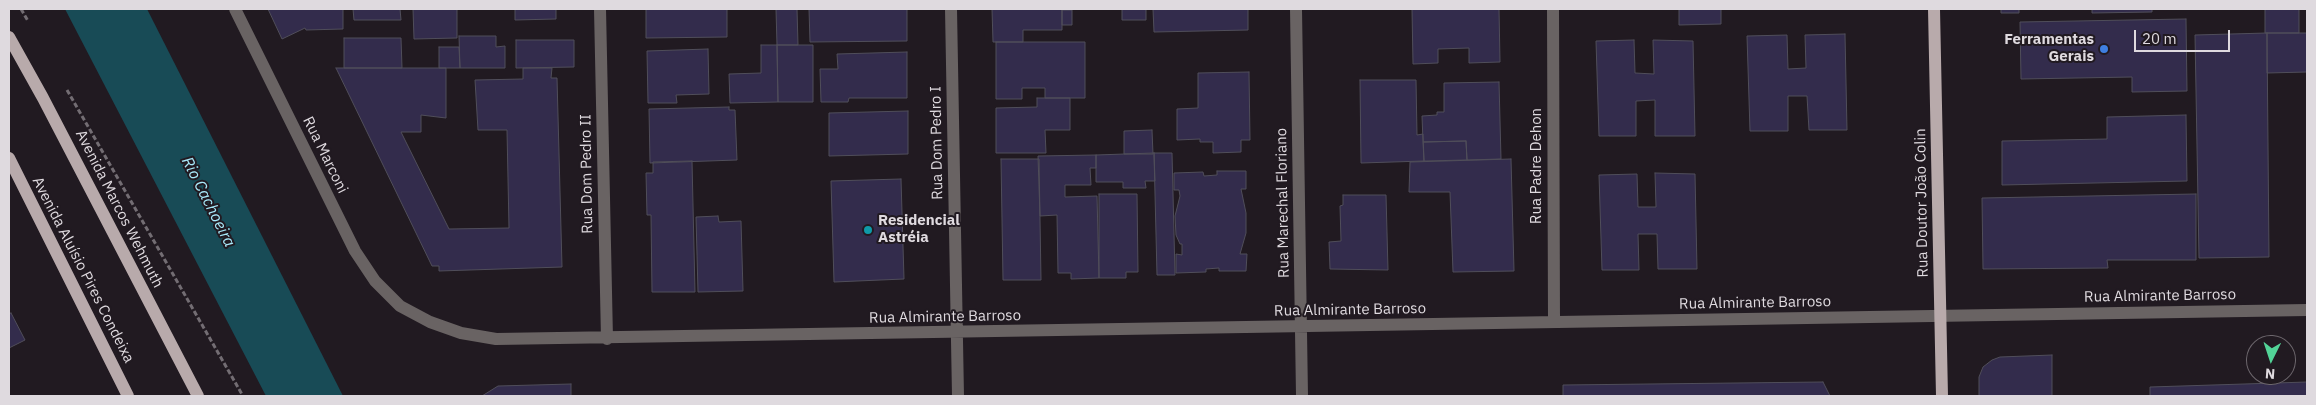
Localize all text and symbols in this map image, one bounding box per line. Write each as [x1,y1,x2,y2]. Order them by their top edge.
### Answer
scale bar [2136,20,2232,52]
text: 20 m [2142,29,2177,48]
place label: Ferramentas Gerais [2004,31,2094,66]
marker: Ferramentas Gerais [2098,43,2110,55]
street label: Rua Dom Pedro I [927,86,947,200]
street label: Rua Padre Dehon [1528,108,1546,224]
street label: Rua Marconi [299,114,351,196]
street label: Rua Dom Pedro II [577,114,597,234]
street label: Avenida Marcos Wehmuth [71,127,167,291]
street label: Rua Marechal Floriano [1273,128,1293,278]
street label: Rua Doutor João Colin [1912,128,1932,278]
water label: Rio Cachoeira [177,154,239,250]
street label: Avenida Aluísio Pires Condeixa [28,174,138,366]
place label: Residencial Astréia [878,212,960,247]
marker: Residencial Astréia [862,224,874,236]
street label: Rua Almirante Barroso [2084,286,2236,306]
street label: Rua Almirante Barroso [1679,293,1831,313]
street label: Rua Almirante Barroso [1274,300,1426,320]
street label: Rua Almirante Barroso [869,307,1021,327]
north arrow [2246,335,2296,385]
text: N [2264,365,2276,383]

